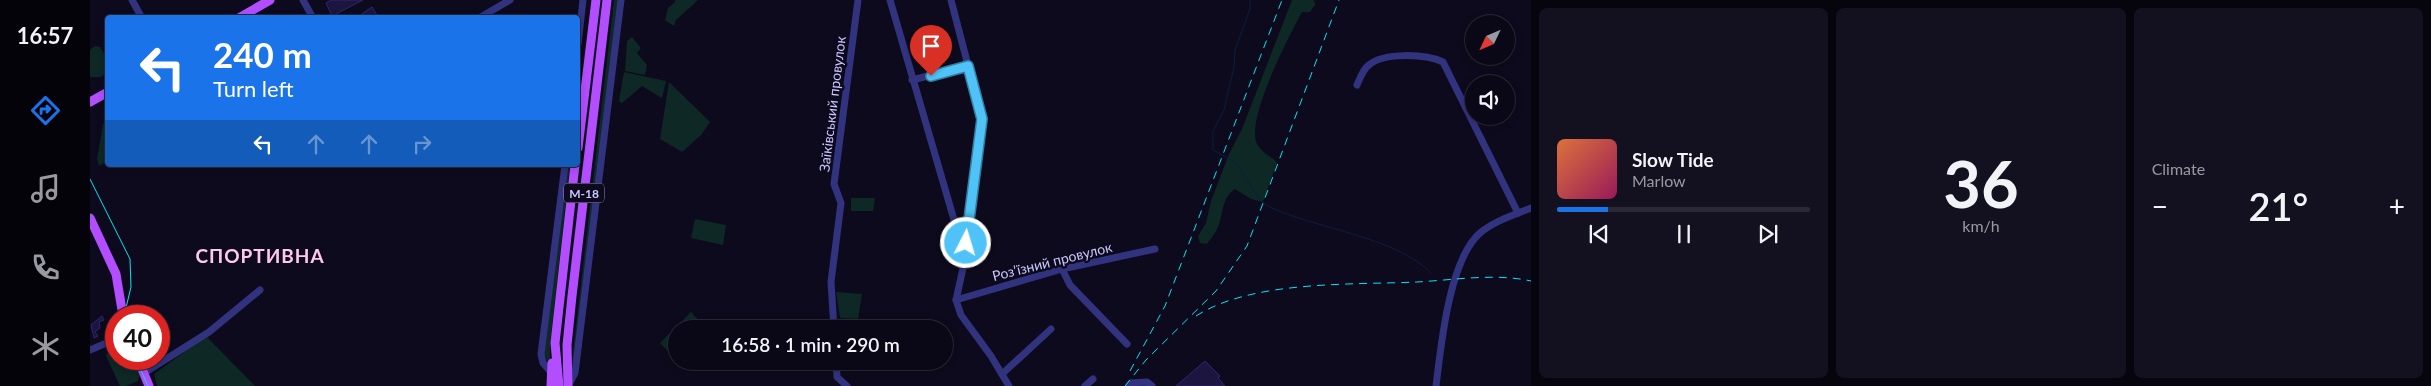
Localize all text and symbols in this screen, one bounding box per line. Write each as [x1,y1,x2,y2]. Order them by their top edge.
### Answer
north arrow [1465,15,1515,65]
map controls [1465,15,1515,125]
text: 16:57 [17,22,73,49]
pin [910,25,952,76]
icon: arrive [917,32,945,60]
text: 240 m [213,33,312,75]
street label: Заїківський провулок [815,34,849,173]
icon: left [130,35,195,100]
text: Turn left [213,75,294,102]
button: sound [1465,75,1515,125]
icon: directions [28,93,63,128]
icon: left [249,130,277,158]
icon: ahead [302,130,330,158]
icon: ahead [355,130,383,158]
icon: right [408,130,436,158]
text: 36 [1943,144,2019,222]
text: Slow Tide [1632,148,1714,171]
text: Climate [2152,159,2205,178]
icon: music [28,171,63,206]
text: Marlow [1632,171,1686,190]
text: 21° [2248,183,2308,229]
road number: М-18 [564,184,604,202]
text: − [2152,189,2168,223]
text: + [2389,189,2405,223]
position arrow [939,216,991,268]
text: km/h [1962,216,2000,235]
icon: previous [1585,220,1613,248]
icon: pause [1670,220,1698,248]
icon: next [1754,220,1782,248]
street label: Роз’їзний провулок [990,238,1114,284]
district label: СПОРТИВНА [195,244,325,267]
icon: phone [28,250,63,285]
speed limit sign: 40 [105,305,170,370]
icon: climate [28,329,63,364]
text: 16:58 · 1 min · 290 m [721,333,900,356]

